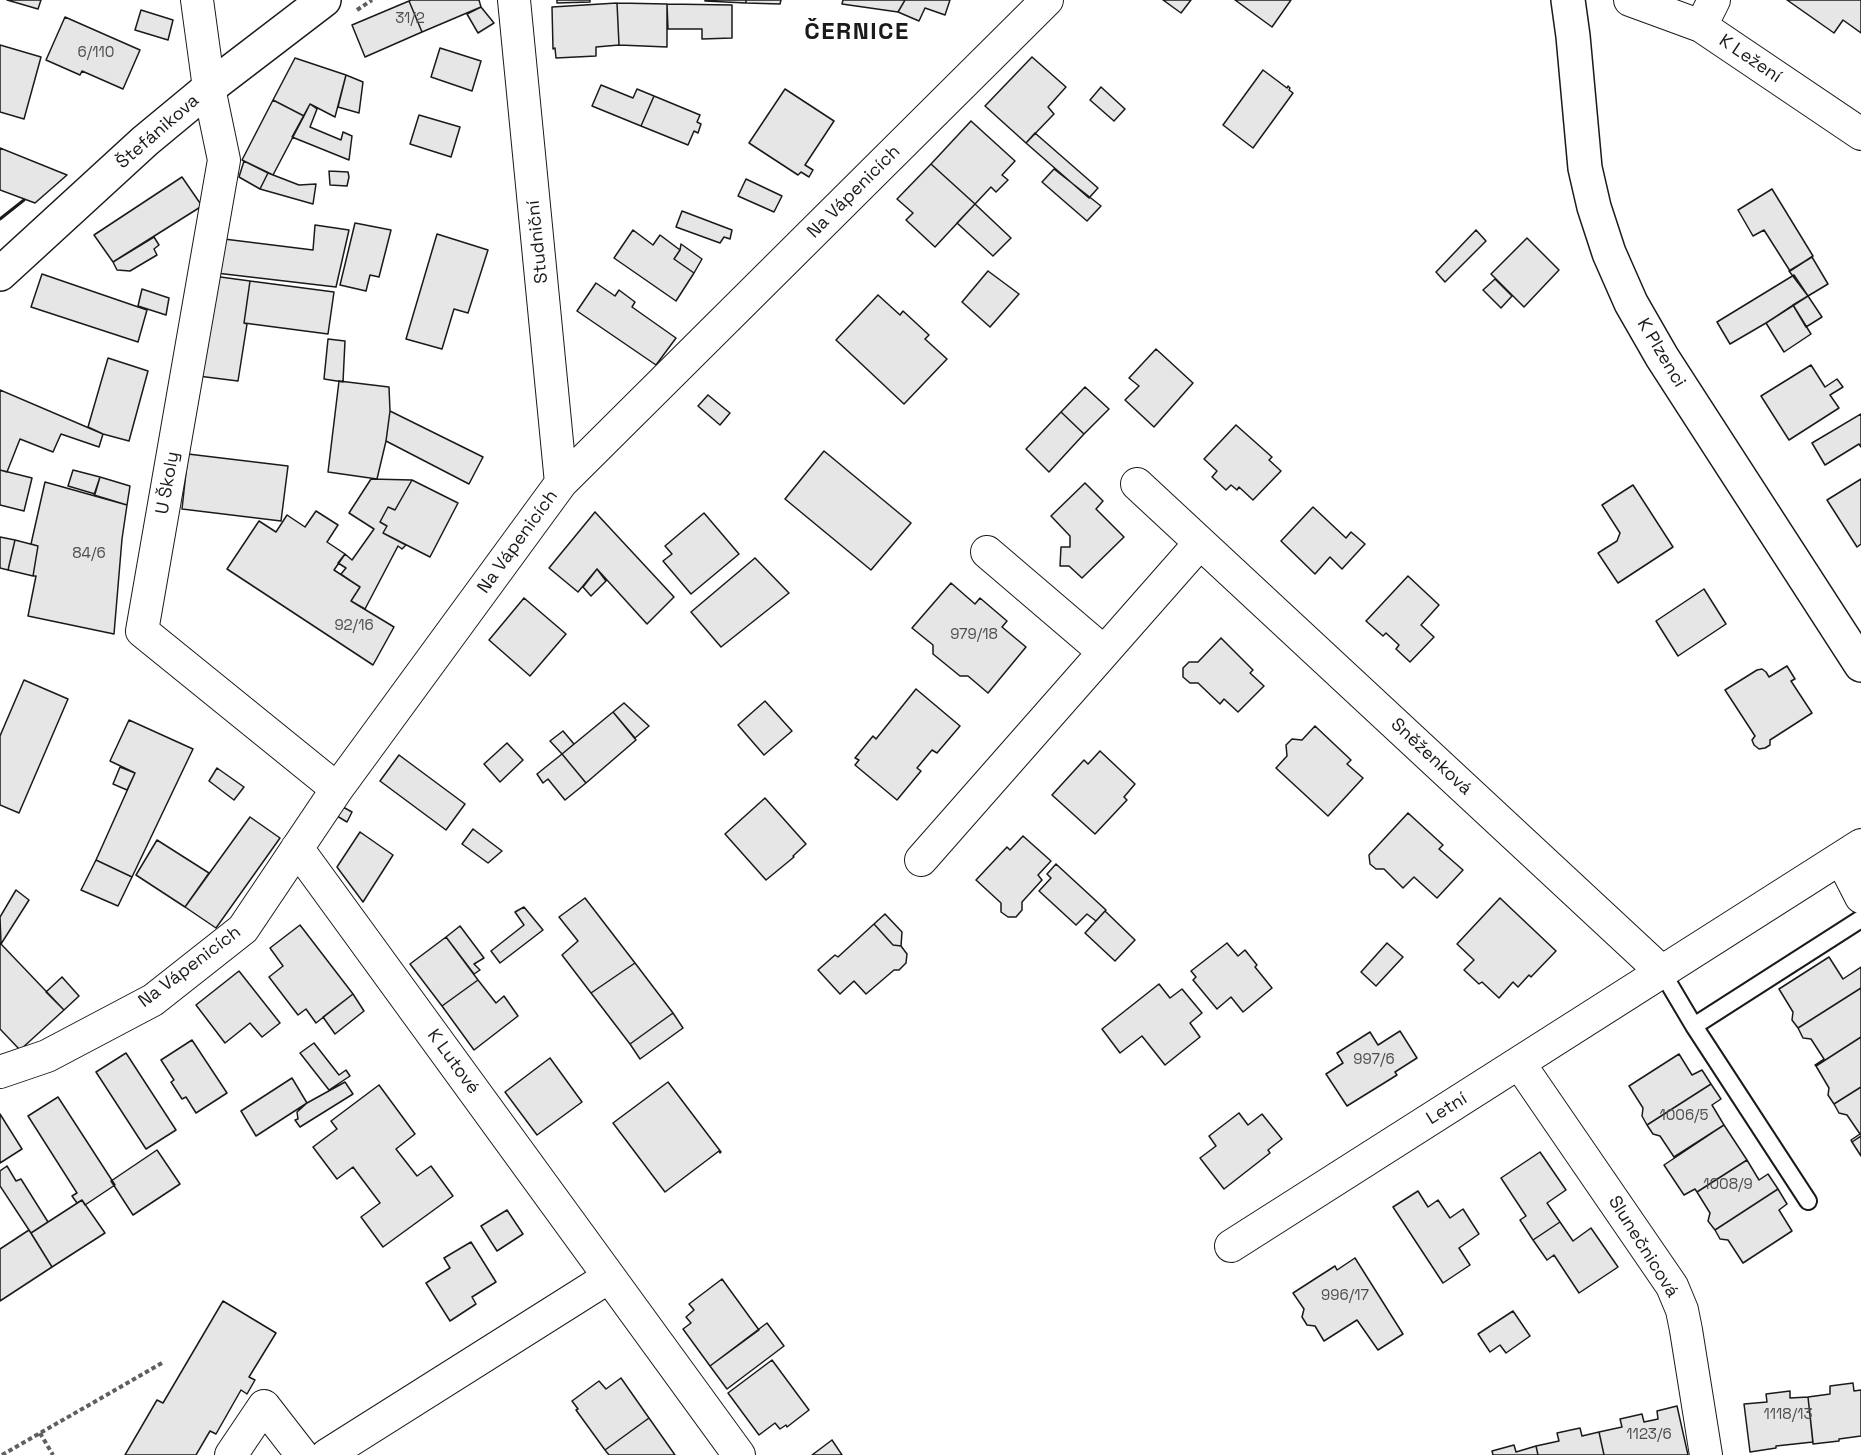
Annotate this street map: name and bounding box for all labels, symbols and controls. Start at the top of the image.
house number: 31/2 [395,10,425,28]
district label: ČERNICE [804,18,910,46]
street label: K Ležení [1715,30,1785,88]
house number: 6/110 [78,44,114,62]
street label: Štefánikova [112,90,204,174]
street label: Na Vápenicích [803,141,905,243]
street label: Studniční [523,199,553,285]
street label: K Plzenci [1632,315,1690,391]
street label: U Školy [152,450,184,516]
street label: Na Vápenicích [473,486,563,598]
house number: 84/6 [72,545,106,563]
house number: 92/16 [334,617,374,635]
house number: 979/18 [950,626,998,644]
street label: Sněženková [1386,714,1476,800]
street label: Na Vápenicích [135,922,245,1012]
street label: K Lutové [422,1025,484,1099]
house number: 997/6 [1353,1051,1395,1069]
street label: Letní [1423,1088,1471,1130]
house number: 1006/5 [1659,1107,1709,1125]
house number: 1008/9 [1703,1176,1753,1194]
street label: Slunečnicová [1603,1192,1683,1302]
house number: 996/17 [1321,1287,1369,1305]
house number: 1118/13 [1763,1406,1813,1424]
house number: 1123/6 [1626,1426,1672,1444]

